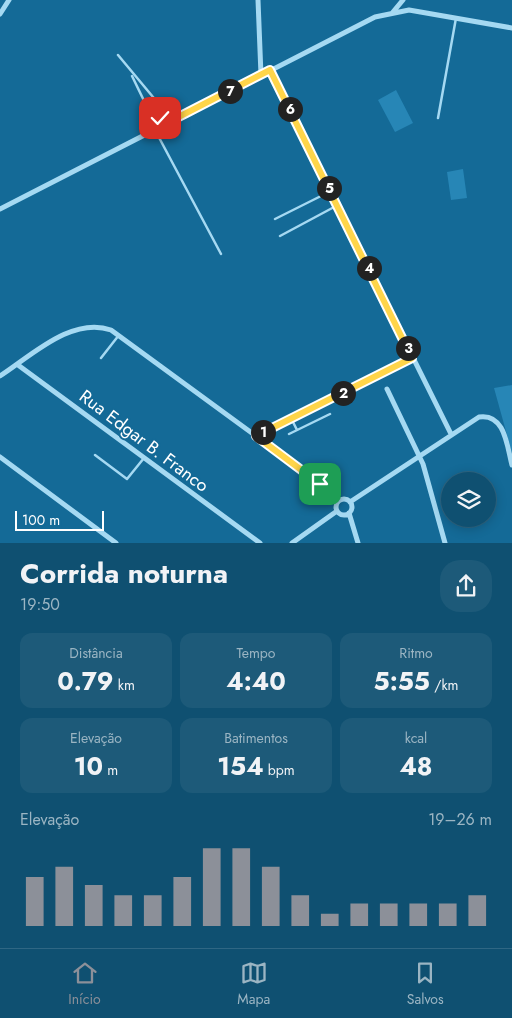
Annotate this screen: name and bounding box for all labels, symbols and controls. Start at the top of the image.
pin: 7 [218,78,242,104]
text: 7 [226,81,235,101]
pin: 6 [278,96,302,122]
pin [139,97,181,139]
text: 6 [286,99,295,119]
icon: check [146,104,174,132]
pin: 5 [316,176,342,200]
text: 5 [325,178,334,198]
pin: 4 [356,256,382,280]
text: 4 [365,258,374,278]
pin: 3 [396,336,420,360]
text: 3 [404,338,413,358]
pin: 2 [330,380,356,406]
text: 2 [339,383,348,403]
street label: Rua Edgar B. Franco [74,384,214,498]
pin: 1 [250,420,276,444]
text: 1 [260,422,267,442]
pin [299,463,341,505]
icon: arrive [306,470,334,498]
map controls [441,472,496,527]
button: layers [441,472,496,527]
scale bar [15,508,104,531]
text: 100 m [22,510,60,530]
text: Corrida noturna [20,553,228,594]
button: share [440,560,492,612]
text: 19:50 [20,593,60,616]
text: Distância [69,643,123,663]
text: Tempo [237,643,275,663]
text: Ritmo [399,643,433,663]
text: 0.79 [57,663,114,699]
text: 4:40 [226,663,286,699]
text: 5:55 [374,663,430,699]
text: km [114,675,135,695]
text: /km [430,675,458,695]
text: Elevação [70,728,122,748]
text: Batimentos [224,728,288,748]
text: kcal [405,728,427,748]
text: 10 [74,748,103,784]
text: 154 [217,748,264,784]
text: 48 [399,748,433,784]
text: m [103,760,118,780]
text: bpm [264,760,295,780]
text: Elevação [20,808,79,831]
text: 19–26 m [428,808,492,831]
tab: Início [68,959,101,1009]
tab: Mapa [237,959,270,1009]
tab: Salvos [407,959,444,1009]

